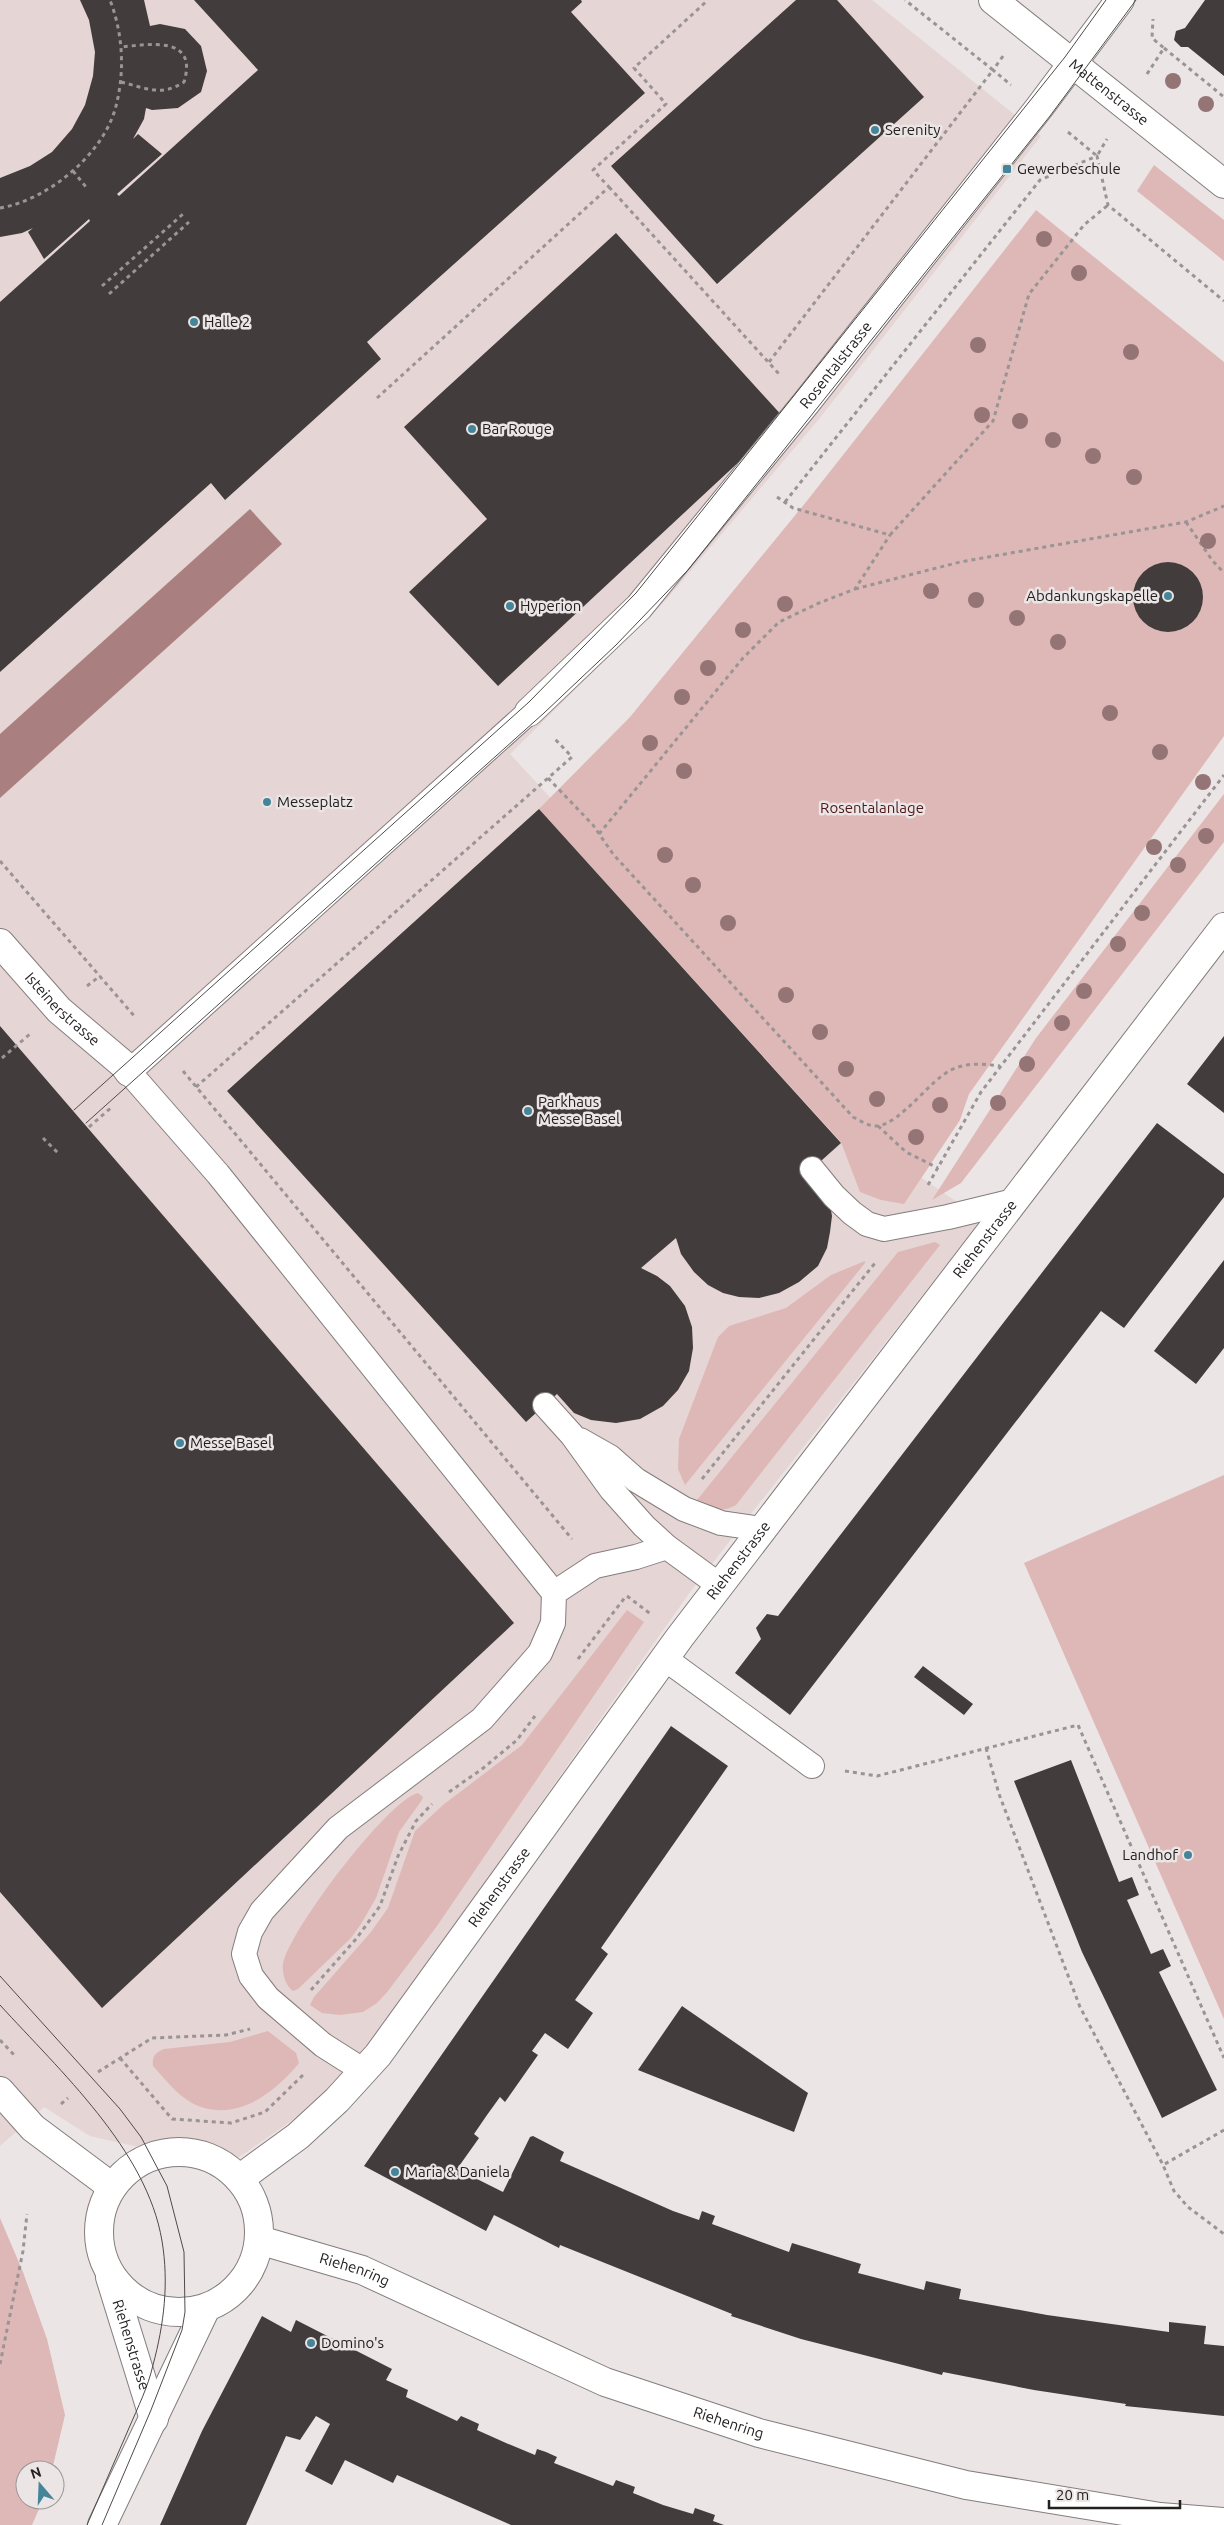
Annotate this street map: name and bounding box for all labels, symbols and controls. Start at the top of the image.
street label: Mattenstrasse [1066,55,1152,129]
place label: Serenity [885,121,940,138]
marker: Serenity [869,124,881,136]
place label: Gewerbeschule [1017,160,1121,177]
marker: Gewerbeschule [1001,163,1013,175]
place label: Halle 2 [204,313,250,330]
marker: Halle 2 [188,316,200,328]
street label: Rosentalstrasse [796,318,875,412]
place label: Bar Rouge [482,420,552,437]
marker: Bar Rouge [466,423,478,435]
place label: Abdankungskapelle [1026,587,1158,604]
marker: Abdankungskapelle [1162,590,1174,602]
place label: Hyperion [520,597,581,614]
marker: Hyperion [504,600,516,612]
place label: Messeplatz [277,793,353,810]
marker: Messeplatz [261,796,273,808]
park label: Rosentalanlage [820,799,924,816]
street label: Isteinerstrasse [22,969,103,1049]
place label: Parkhaus Messe Basel [538,1093,620,1127]
marker: Parkhaus Messe Basel [522,1105,534,1117]
street label: Riehenstrasse [949,1196,1020,1281]
place label: Messe Basel [190,1434,272,1451]
marker: Messe Basel [174,1437,186,1449]
street label: Riehenstrasse [703,1518,774,1603]
street label: Riehenstrasse [464,1844,533,1930]
place label: Landhof [1122,1846,1178,1863]
marker: Landhof [1182,1849,1194,1861]
place label: Maria & Daniela [405,2163,510,2180]
marker: Maria & Daniela [389,2166,401,2178]
street label: Riehenring [318,2249,392,2290]
street label: Riehenstrasse [109,2297,154,2392]
place label: Domino's [321,2334,384,2351]
marker: Domino's [305,2337,317,2349]
street label: Riehenring [691,2403,766,2442]
north arrow [15,2460,65,2510]
text: N [28,2463,43,2482]
scale bar [1049,2478,1180,2510]
text: 20 m [1056,2486,1089,2503]

